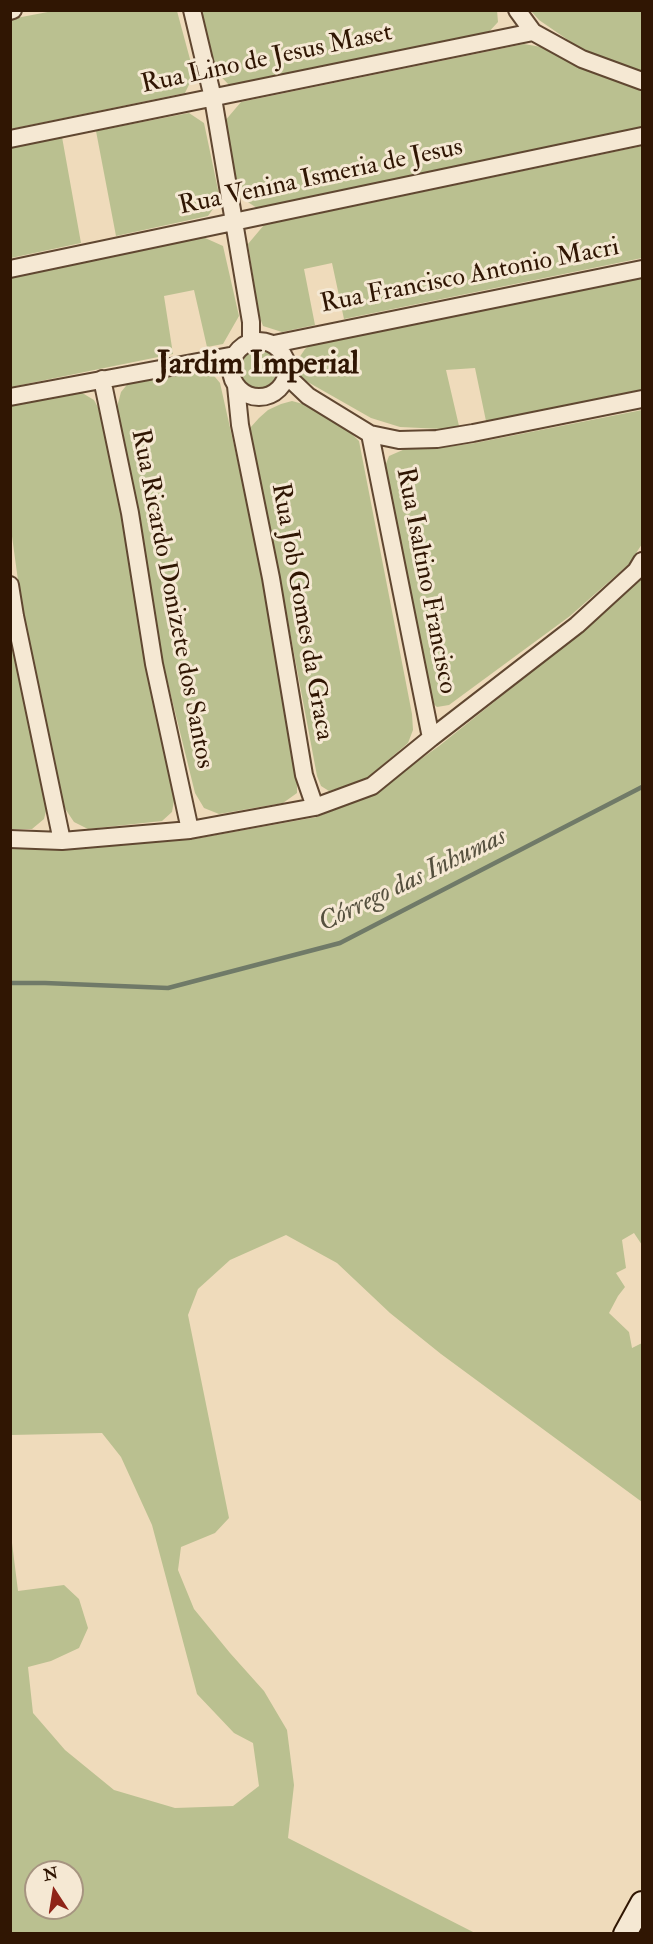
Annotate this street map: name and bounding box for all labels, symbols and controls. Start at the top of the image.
street label: Rua Lino de Jesus Maset [139,18,395,102]
street label: Rua Venina Ismeria de Jesus [176,133,466,223]
street label: Rua Francisco Antonio Macri [318,233,622,321]
district label: Jardim Imperial [157,347,359,385]
street label: Rua Ricardo Donizete dos Santos [123,427,219,771]
street label: Rua Isaltino Francisco [388,465,462,697]
street label: Rua Job Gomes da Graca [263,481,339,743]
water label: Córrego das Inhumas [314,821,512,941]
north arrow [24,1860,84,1920]
text: N [42,1863,60,1886]

